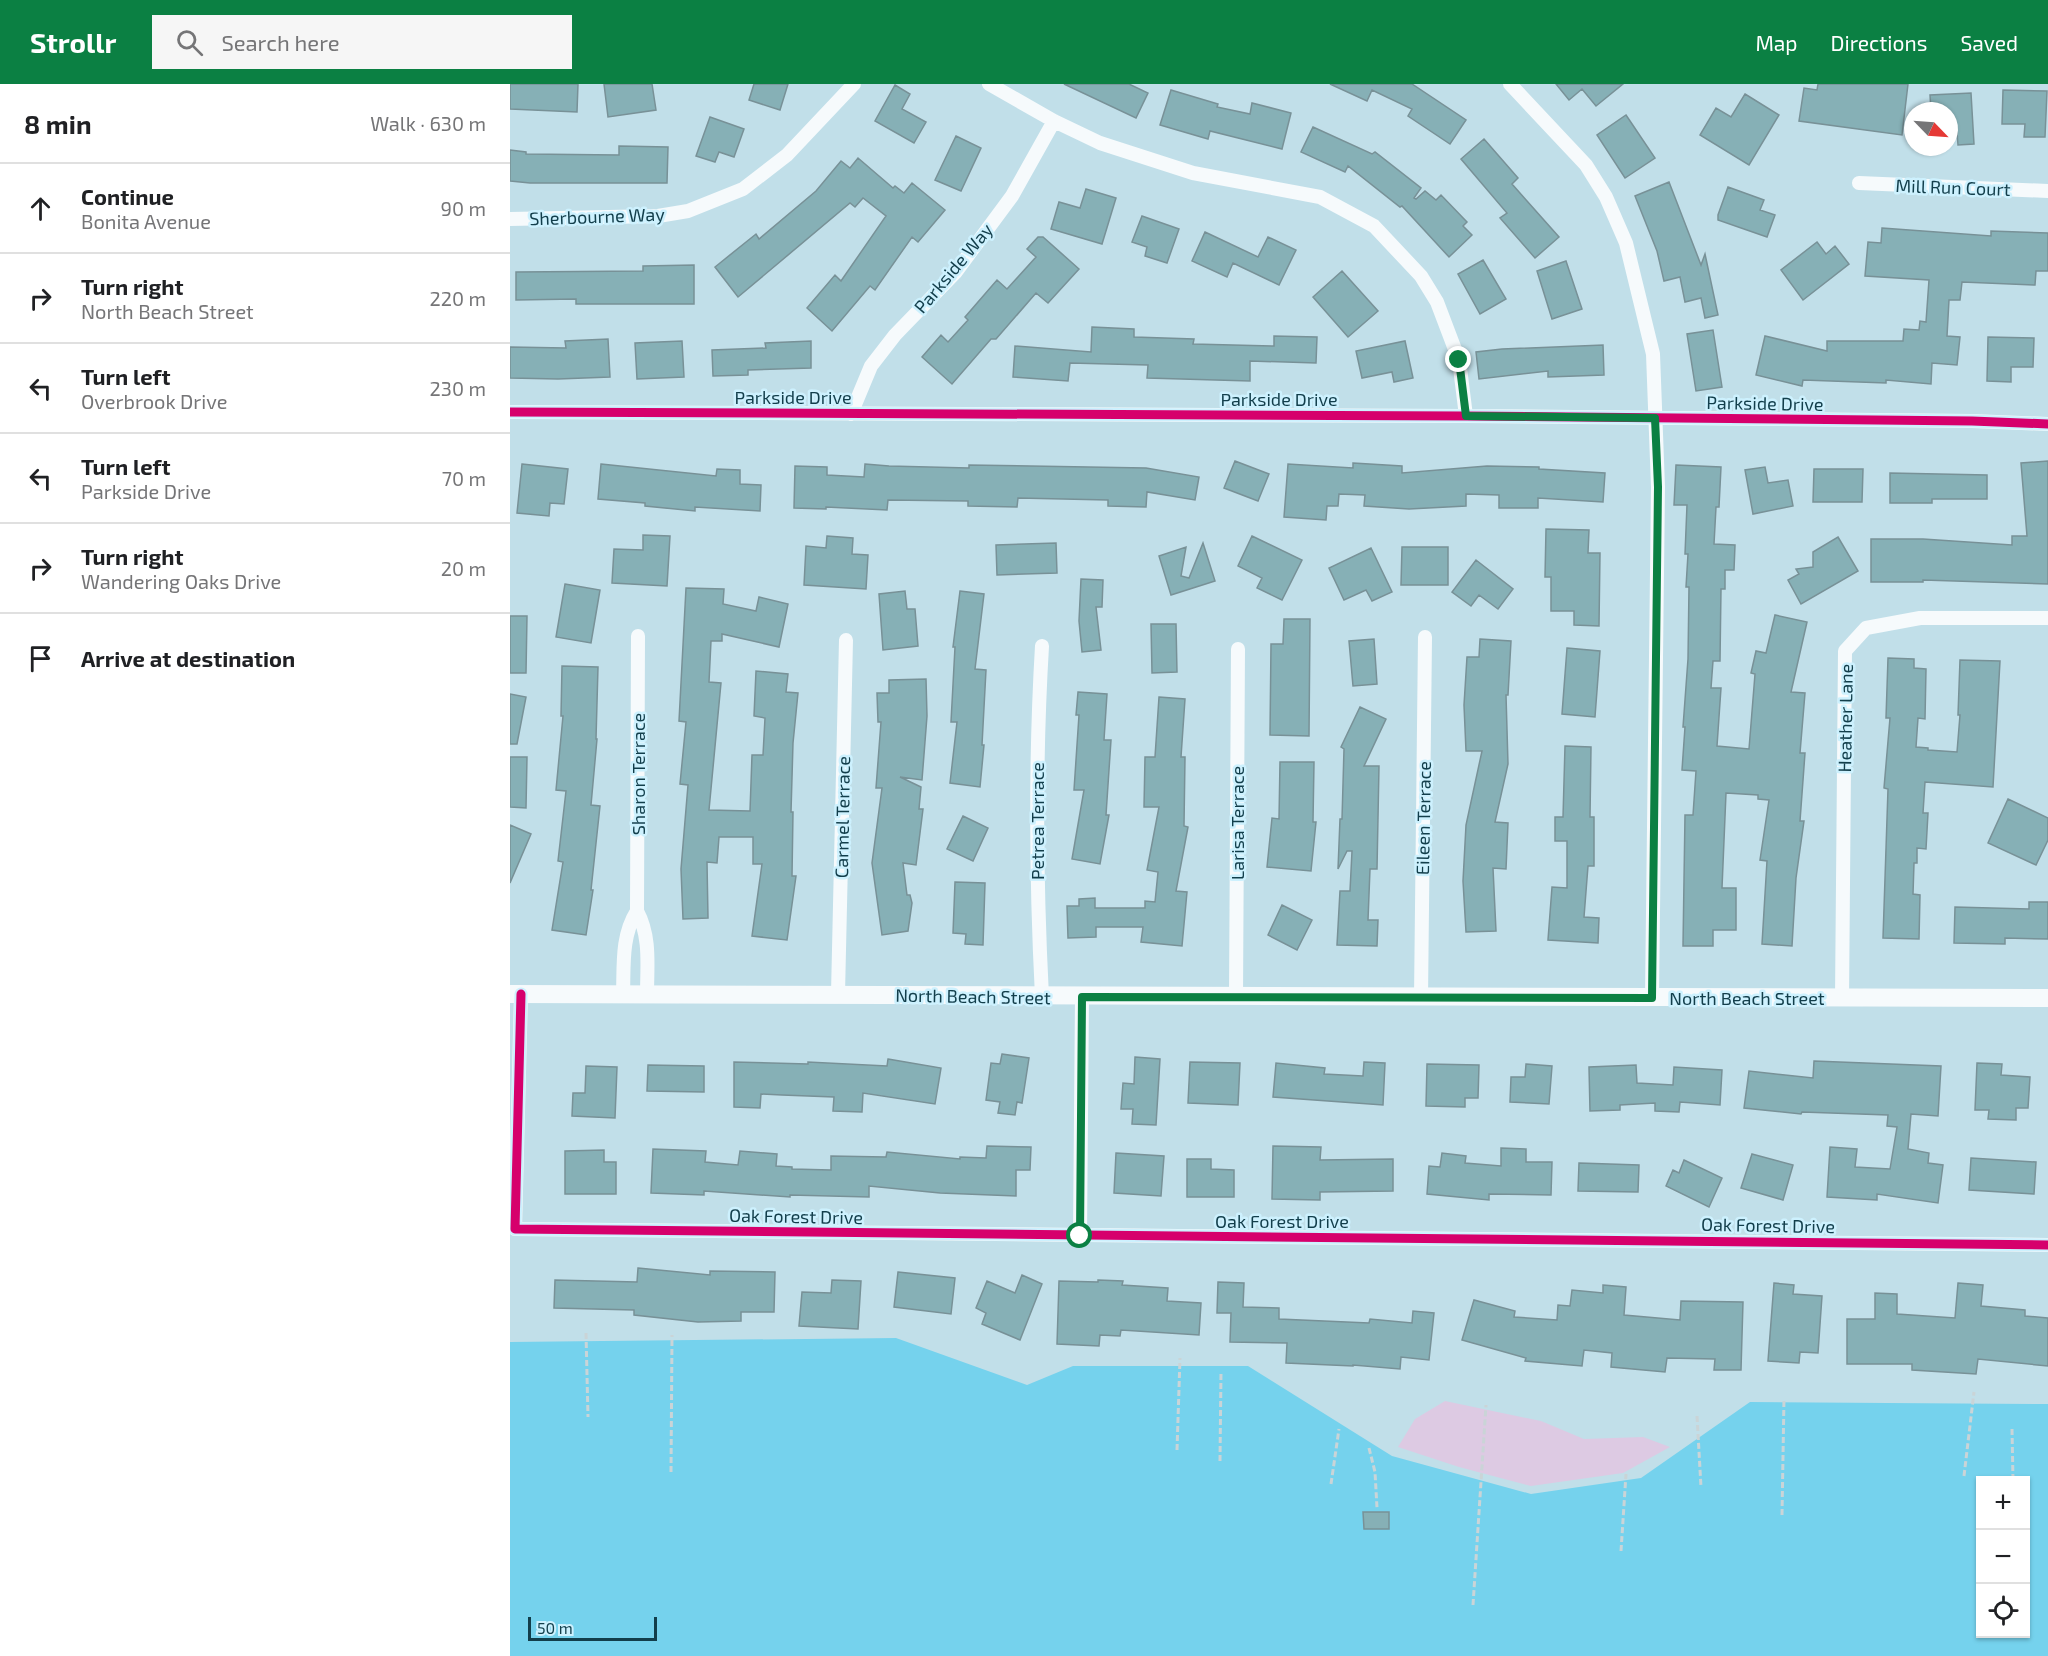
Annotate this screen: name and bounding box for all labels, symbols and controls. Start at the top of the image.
search box [152,15,572,69]
text: Strollr [30,25,116,59]
icon: search [173,26,206,59]
text: Search here [221,29,340,55]
text: Map [1755,30,1798,55]
text: Directions [1831,30,1927,55]
text: Saved [1960,30,2018,55]
north arrow [1904,102,1958,156]
text: 8 min [24,108,92,139]
text: Walk · 630 m [370,111,486,135]
street label: Mill Run Court [1895,174,2011,200]
text: Continue [81,183,174,209]
icon: ahead [24,192,57,225]
text: 90 m [441,196,486,220]
street label: Sherbourne Way [529,203,666,229]
text: Bonita Avenue [81,209,211,233]
street label: Parkside Way [909,218,997,317]
text: Turn right [81,273,183,299]
icon: right [24,282,57,315]
text: 220 m [429,286,486,310]
text: North Beach Street [81,299,254,323]
route end [1445,346,1471,372]
text: Turn left [81,363,170,389]
icon: left [24,372,57,405]
text: 230 m [430,376,486,400]
street label: Parkside Drive [734,386,852,408]
street label: Parkside Drive [1220,388,1338,410]
text: Overbrook Drive [81,389,227,413]
street label: Parkside Drive [1706,391,1824,415]
text: Turn left [81,453,170,479]
icon: left [24,462,57,495]
text: 70 m [442,466,486,490]
text: Parkside Drive [81,479,211,503]
text: Turn right [81,543,183,569]
icon: right [24,552,57,585]
text: 20 m [441,556,486,580]
text: Wandering Oaks Drive [81,569,281,593]
icon: arrive [24,642,57,675]
text: Arrive at destination [81,645,295,671]
street label: Heather Lane [1833,663,1857,773]
street label: Sharon Terrace [627,713,649,835]
street label: Carmel Terrace [830,756,854,878]
street label: Eileen Terrace [1411,761,1435,875]
street label: Petrea Terrace [1026,762,1048,880]
street label: Larisa Terrace [1226,766,1248,880]
street label: North Beach Street [895,984,1051,1008]
street label: North Beach Street [1669,987,1825,1009]
street label: Oak Forest Drive [729,1204,863,1228]
street label: Oak Forest Drive [1215,1210,1349,1232]
street label: Oak Forest Drive [1701,1213,1835,1237]
route start [1066,1222,1092,1248]
map controls [1976,1476,2030,1638]
button: + [1976,1476,2030,1530]
button: − [1976,1530,2030,1584]
button: locate [1976,1584,2030,1638]
scale bar [528,1614,657,1642]
text: 50 m [537,1618,573,1637]

